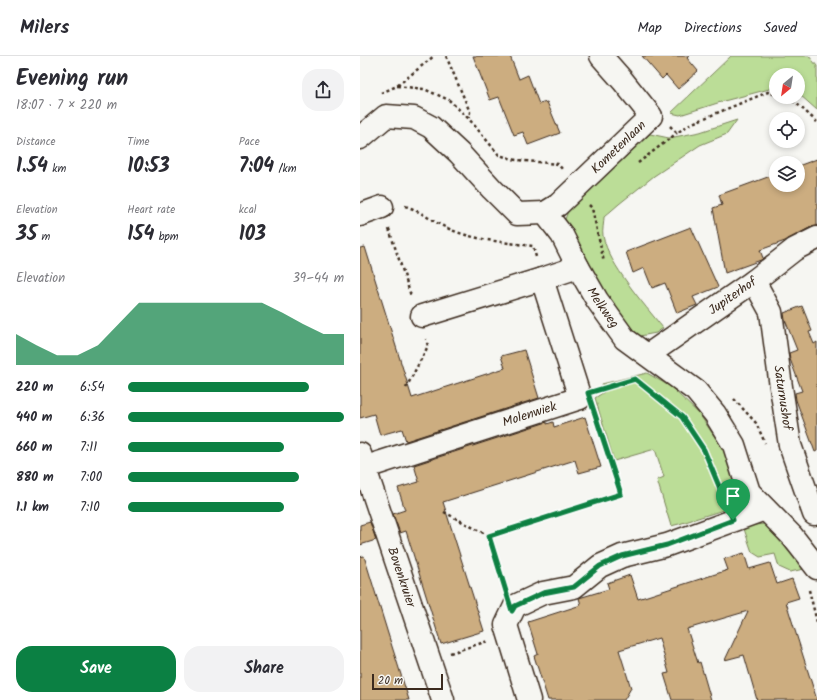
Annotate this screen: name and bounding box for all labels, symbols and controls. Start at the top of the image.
text: Milers [20,13,69,43]
text: Map [637,17,662,39]
text: Directions [684,17,742,39]
text: Saved [764,17,797,39]
text: Evening run [16,62,128,97]
north arrow [769,68,805,104]
map controls [769,68,805,192]
button: share [302,69,344,111]
text: 18:07 · 7 × 220 m [16,95,117,116]
button: locate [769,112,805,148]
street label: Kometenlaan [586,115,651,179]
text: Distance [16,133,56,151]
text: Time [127,133,150,151]
text: Pace [239,133,260,151]
text: 1.54 [16,151,48,183]
text: 10:53 [127,151,170,183]
text: 7:04 [239,151,274,183]
button: layers [769,156,805,192]
text: km [48,160,66,178]
text: /km [274,160,296,178]
text: Elevation [16,201,58,219]
text: Heart rate [127,201,175,219]
text: kcal [239,201,257,219]
text: 35 [16,219,37,251]
text: 154 [127,219,154,251]
text: 103 [239,219,266,251]
text: m [37,228,50,246]
text: bpm [154,228,179,246]
text: Elevation [16,268,65,289]
text: 39–44 m [292,268,344,289]
street label: Jupiterhof [704,271,762,320]
street label: Melkweg [581,283,625,333]
street label: Saturnushof [768,364,798,433]
text: 220 m [16,377,53,398]
text: 6:54 [80,377,105,398]
street label: Molenwiek [500,395,560,433]
text: 440 m [16,407,53,428]
text: 6:36 [80,407,105,428]
text: 660 m [16,437,52,458]
text: 7:11 [80,437,97,458]
text: 880 m [16,467,54,488]
text: 7:00 [80,467,102,488]
pin [716,479,750,520]
icon: arrive [722,485,744,507]
text: 1.1 km [16,497,49,518]
text: 7:10 [80,497,100,518]
street label: Bovenkruier [382,544,422,611]
button: Save [16,646,176,692]
button: Share [184,646,344,692]
scale bar [372,672,443,691]
text: 20 m [378,672,403,690]

